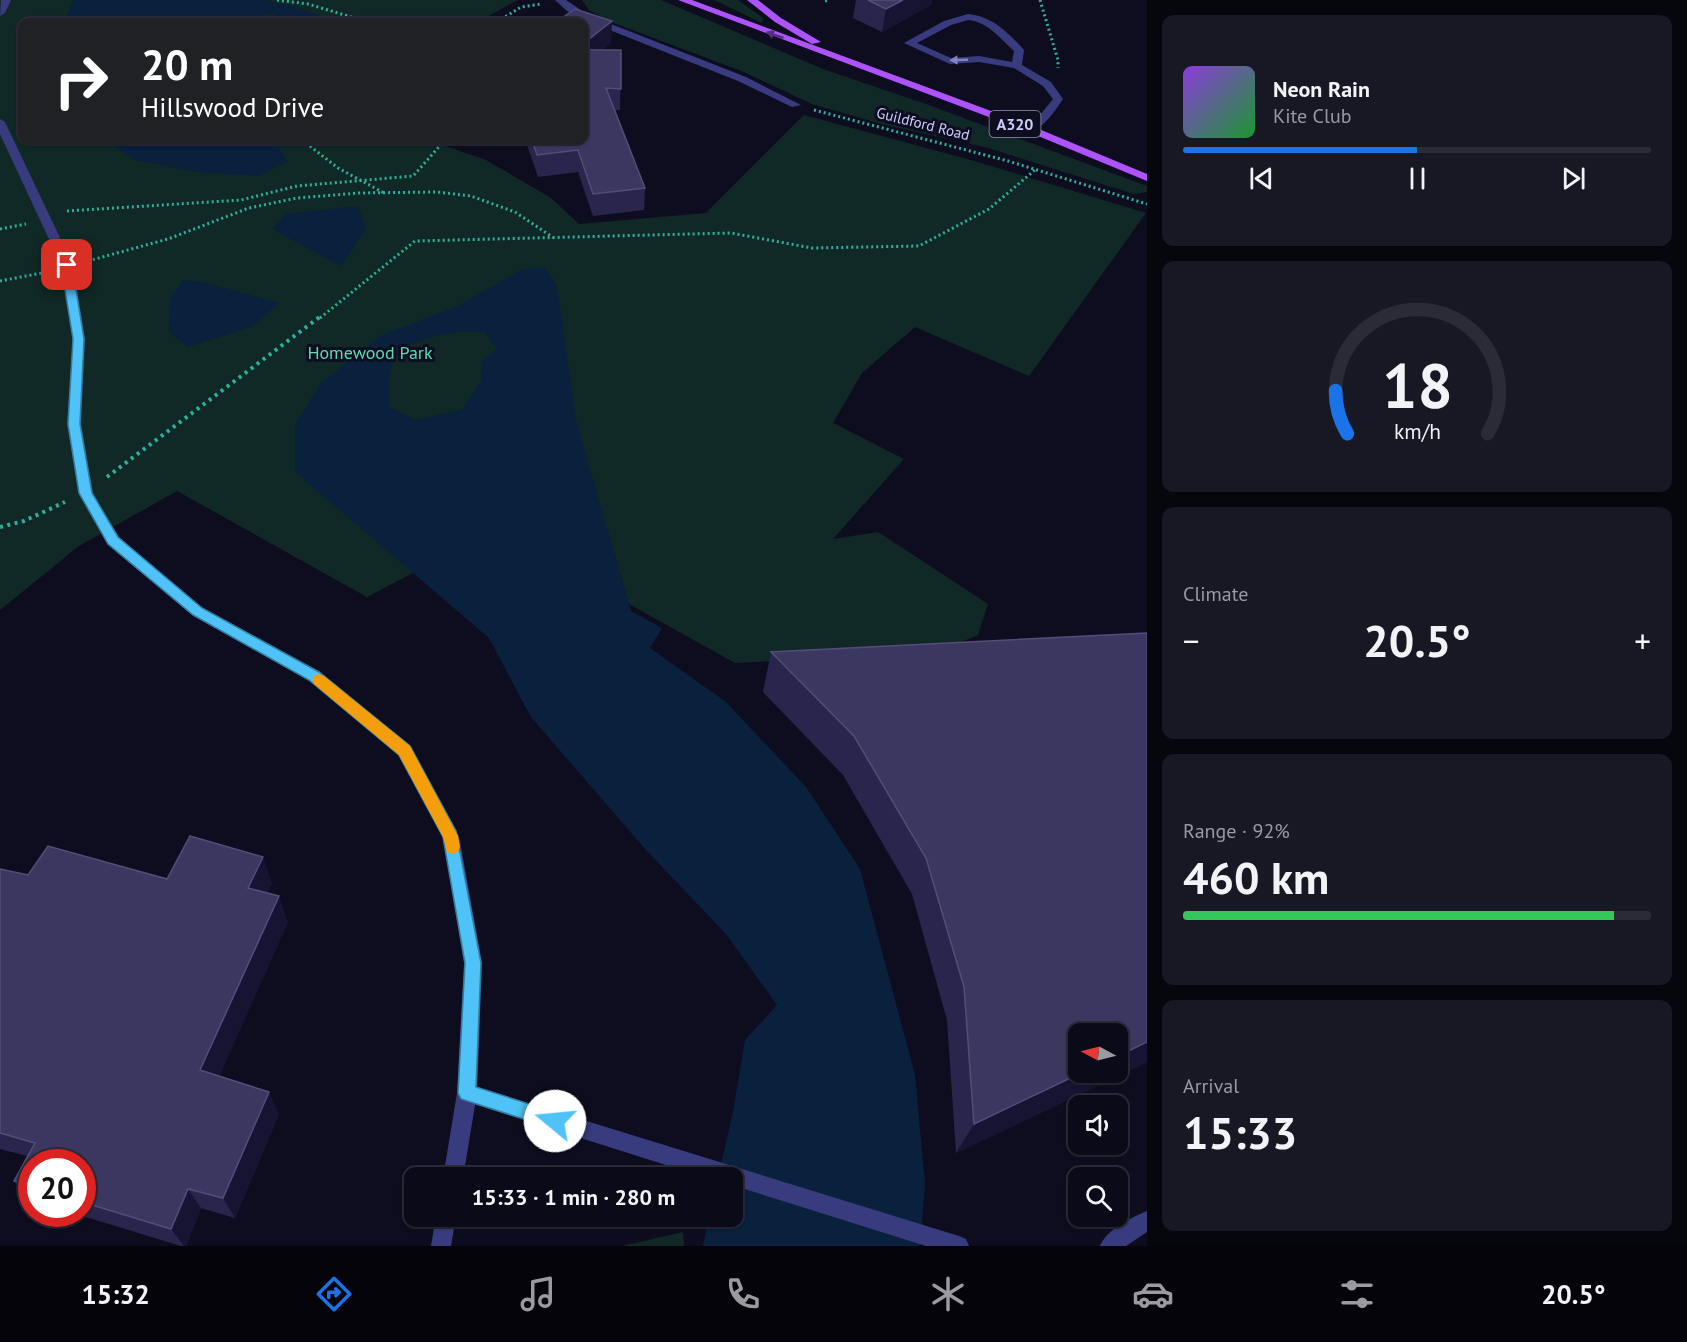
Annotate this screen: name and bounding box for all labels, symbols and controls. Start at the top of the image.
one-way arrow [766,30,784,39]
text: 20 m [141,37,233,92]
icon: right [42,42,120,120]
one-way arrow [949,55,968,65]
text: Neon Rain [1273,75,1370,103]
text: Hillswood Drive [141,90,324,124]
street label: Guildford Road [875,103,972,144]
text: Kite Club [1273,103,1351,129]
road number: A320 [990,111,1040,137]
icon: previous [1245,162,1278,195]
icon: pause [1401,162,1434,195]
icon: next [1557,162,1590,195]
pin [41,239,92,290]
icon: arrive [50,248,83,281]
park label: Homewood Park [307,341,433,364]
text: 18 [1382,344,1452,425]
text: km/h [1393,417,1440,445]
text: Climate [1183,581,1249,607]
text: 20.5° [1363,611,1471,669]
text: − [1183,619,1200,662]
text: + [1634,619,1651,662]
text: Range · 92% [1183,818,1290,844]
text: 460 km [1183,848,1329,906]
north arrow [1068,1023,1128,1083]
map controls [1068,1023,1128,1227]
text: Arrival [1183,1073,1239,1099]
position arrow [523,1089,587,1153]
button: sound [1068,1095,1128,1155]
text: 15:33 [1183,1103,1297,1161]
speed limit sign: 20 [18,1149,96,1227]
button: search [1068,1167,1128,1227]
text: 15:33 · 1 min · 280 m [472,1183,675,1211]
icon: directions [313,1273,355,1315]
icon: music [517,1273,559,1315]
icon: phone [722,1273,764,1315]
icon: climate [927,1273,969,1315]
icon: car [1132,1273,1174,1315]
icon: filters [1336,1273,1378,1315]
text: 15:32 [81,1277,150,1311]
text: 20.5° [1541,1277,1606,1311]

